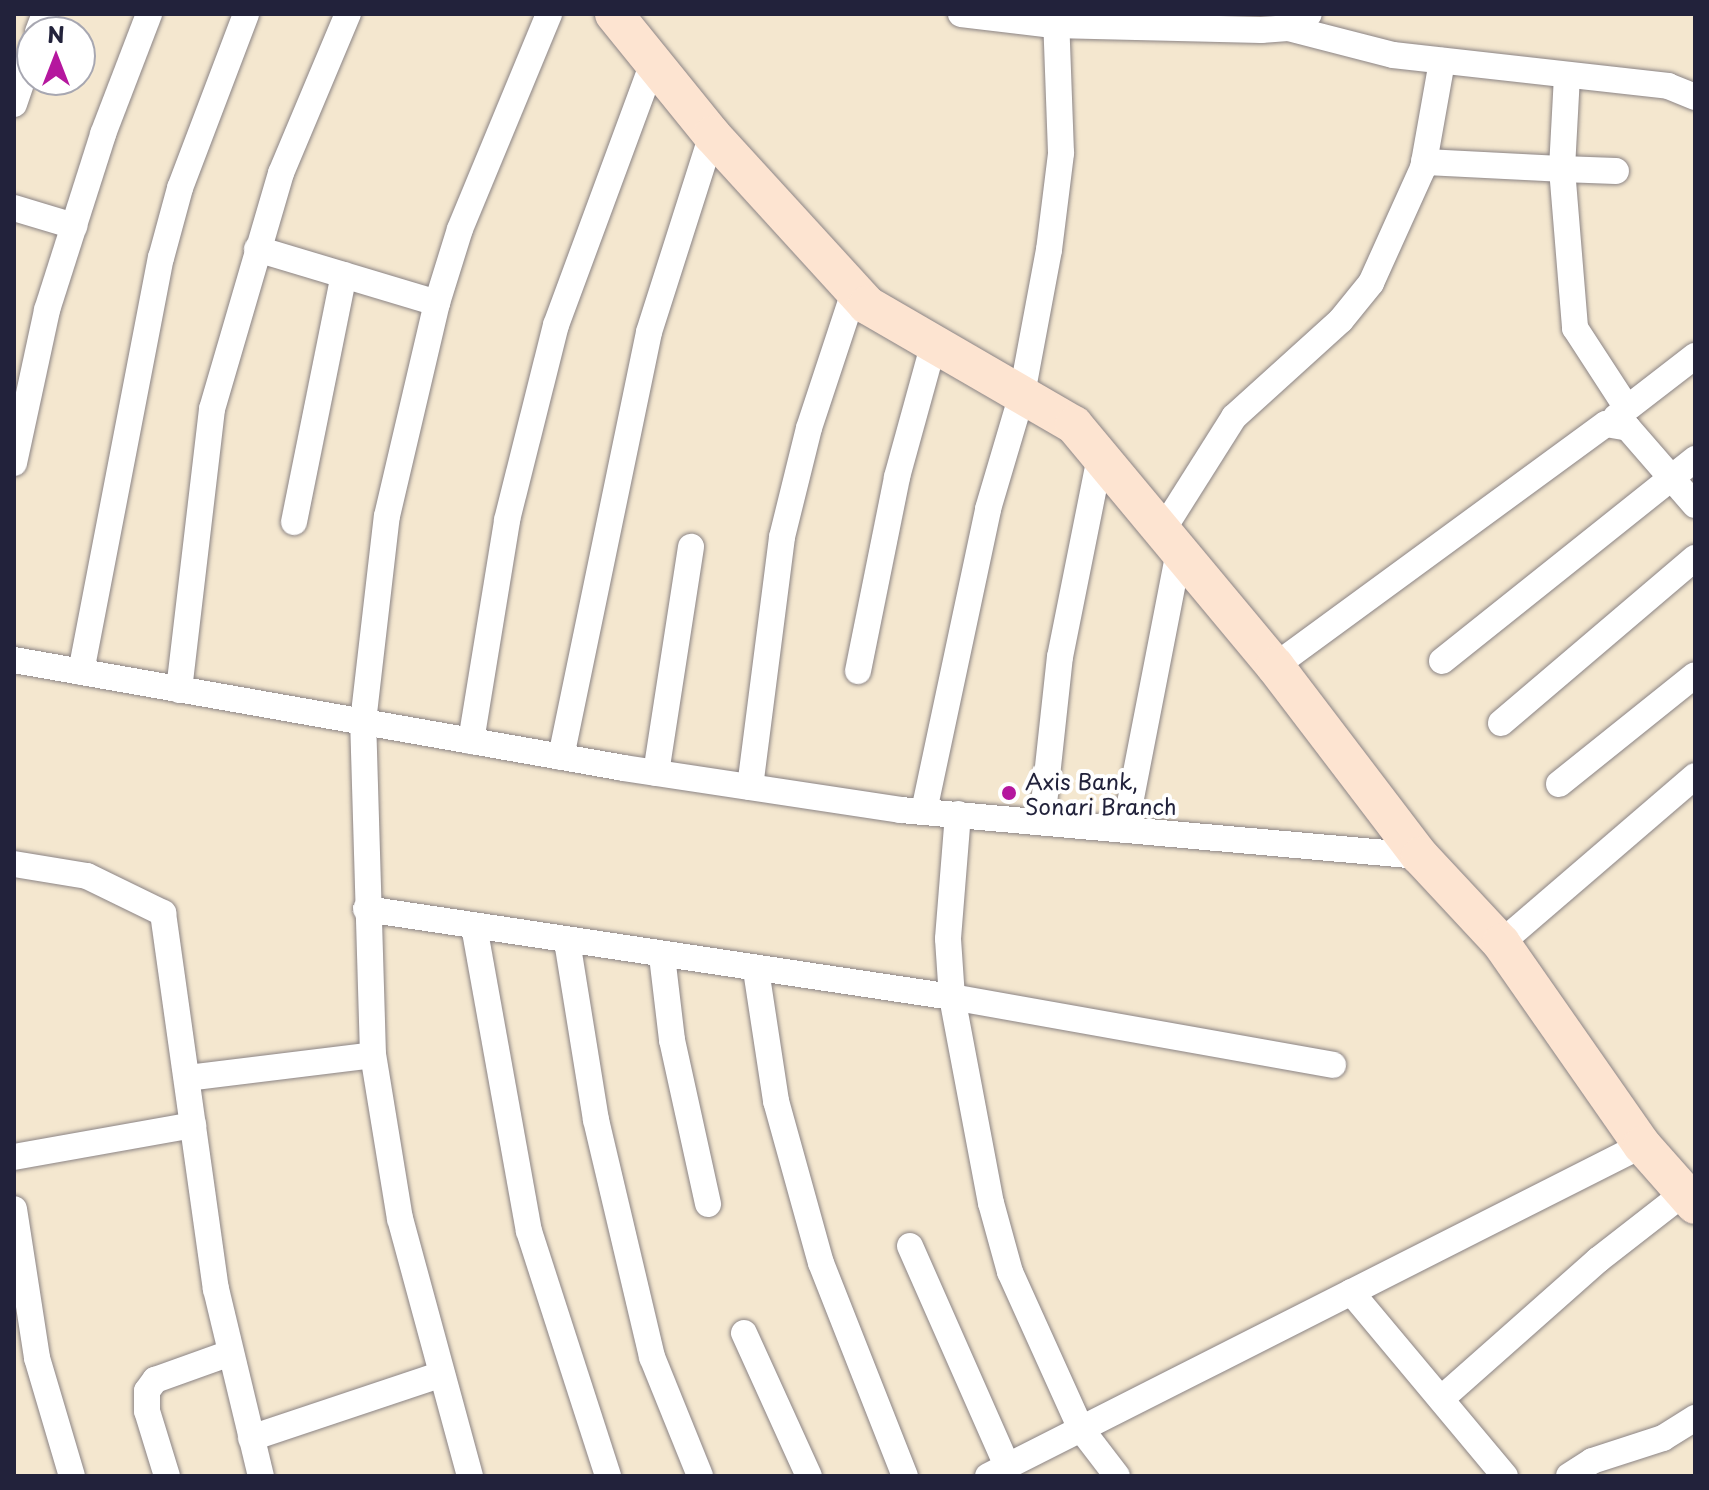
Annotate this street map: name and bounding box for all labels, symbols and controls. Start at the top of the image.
north arrow [16,16,96,96]
text: N [47,17,65,50]
place label: Axis Bank, Sonari Branch [1025,767,1177,818]
marker: Axis Bank, Sonari Branch [1000,784,1018,802]

